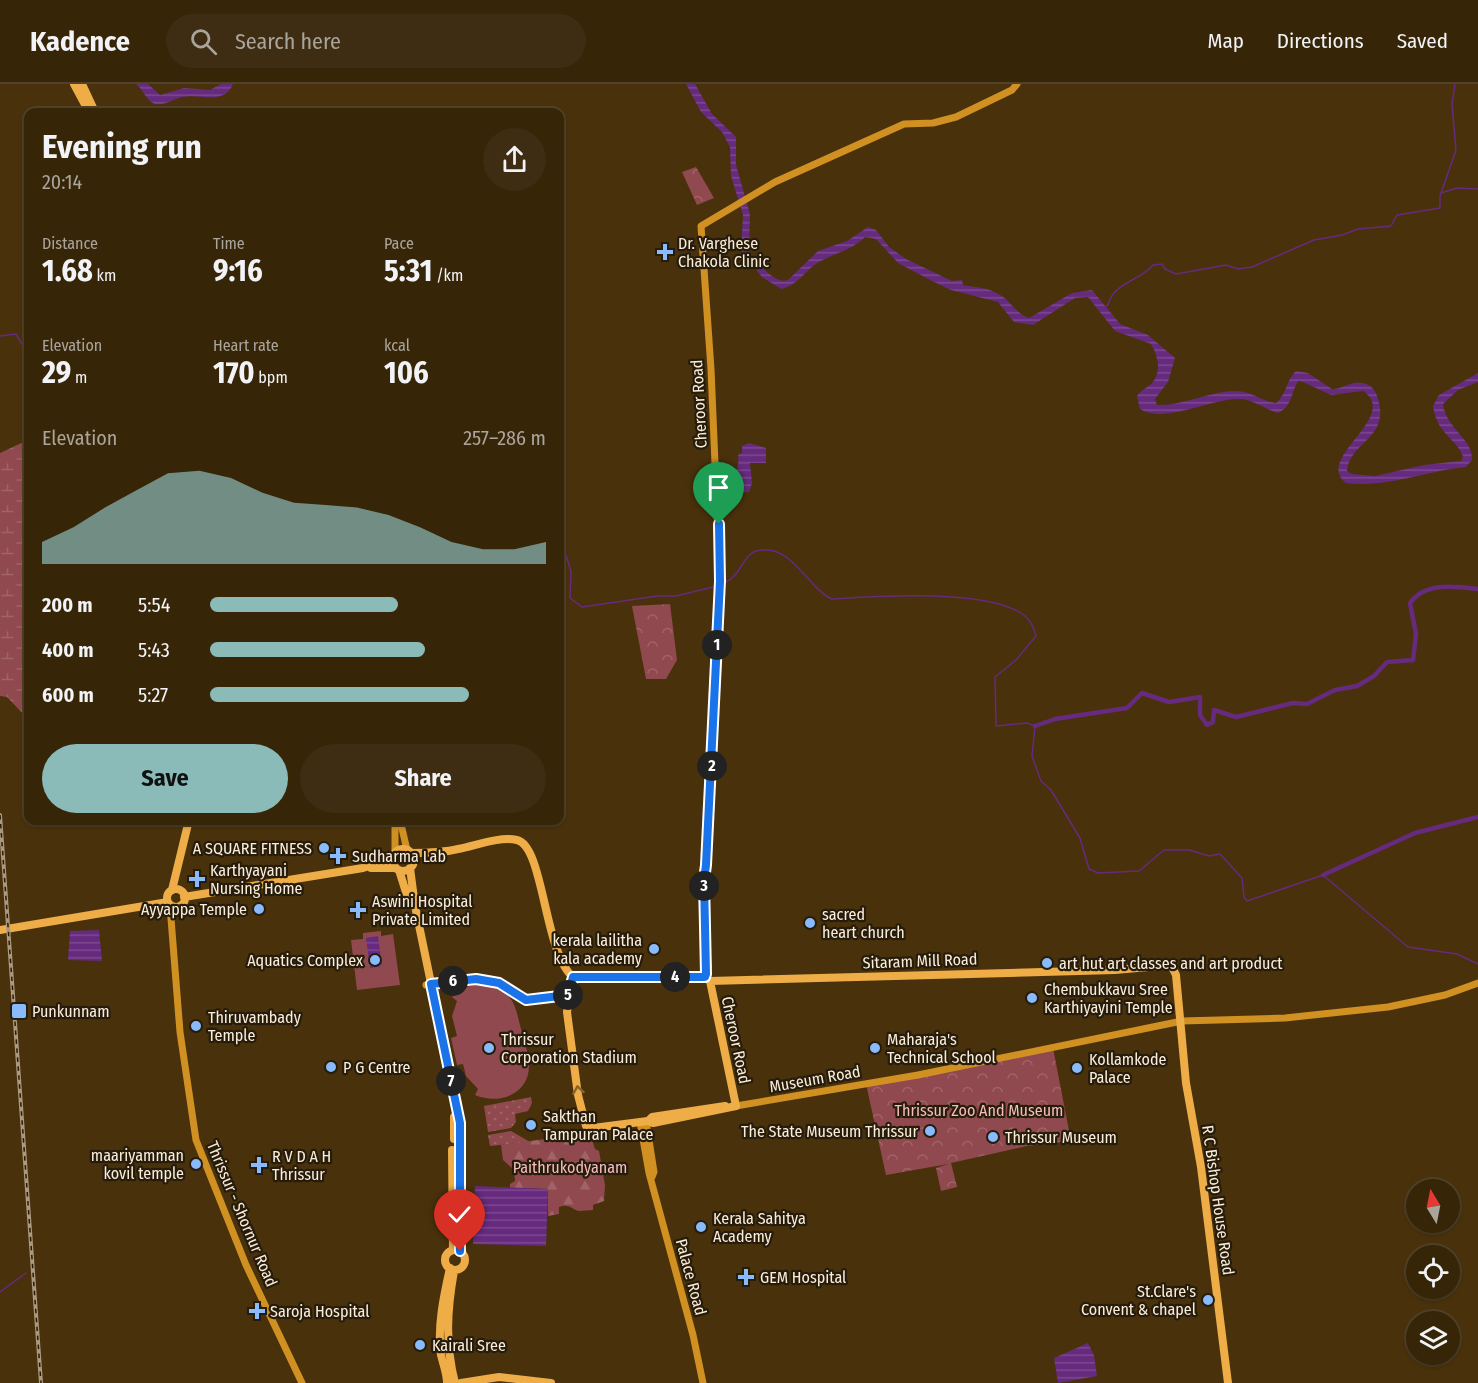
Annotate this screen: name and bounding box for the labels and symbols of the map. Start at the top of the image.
place label: Dr. Varghese Chakola Clinic [678,234,769,271]
marker: Dr. Varghese Chakola Clinic [656,243,674,261]
street label: Cheroor Road [687,359,711,449]
pin [693,462,744,524]
pin: 1 [702,630,732,660]
pin: 2 [697,751,727,781]
place label: A SQUARE FITNESS [193,839,312,858]
marker: A SQUARE FITNESS [317,841,331,855]
marker: Sudharma Lab [329,847,347,865]
place label: Sudharma Lab [352,847,446,866]
place label: Karthyayani Nursing Home [210,861,302,898]
marker: Karthyayani Nursing Home [188,870,206,888]
pin: 3 [689,871,719,901]
place label: Aswini Hospital Private Limited [372,892,472,929]
place label: Ayyappa Temple [141,900,247,919]
marker: Aswini Hospital Private Limited [349,901,367,919]
marker: Ayyappa Temple [252,902,266,916]
place label: sacred heart church [822,905,905,942]
marker: sacred heart church [803,916,817,930]
place label: kerala lailitha kala academy [552,931,643,968]
marker: kerala lailitha kala academy [647,942,661,956]
street label: Sitaram Mill Road [862,950,978,972]
place label: Aquatics Complex [247,951,363,970]
marker: Aquatics Complex [368,953,382,967]
place label: art hut art classes and art product [1059,954,1283,973]
marker: art hut art classes and art product [1040,956,1054,970]
pin: 4 [660,962,690,992]
pin: 6 [438,966,468,996]
pin: 5 [553,980,583,1010]
place label: Chembukkavu Sree Karthiyayini Temple [1044,980,1173,1017]
marker: Chembukkavu Sree Karthiyayini Temple [1025,991,1039,1005]
street label: Cheroor Road [717,995,755,1085]
marker: Punkunnam [10,1002,28,1020]
place label: Punkunnam [32,1002,110,1021]
place label: Thiruvambady Temple [208,1008,302,1045]
marker: Thiruvambady Temple [189,1019,203,1033]
place label: Thrissur Corporation Stadium [501,1030,637,1067]
place label: Maharaja's Technical School [887,1030,996,1067]
marker: Thrissur Corporation Stadium [482,1041,496,1055]
marker: Maharaja's Technical School [868,1041,882,1055]
place label: Kollamkode Palace [1089,1050,1166,1087]
place label: P G Centre [343,1058,411,1077]
marker: P G Centre [324,1060,338,1074]
marker: Kollamkode Palace [1070,1061,1084,1075]
street label: Museum Road [768,1062,862,1096]
pin: 7 [436,1066,466,1096]
one-way arrow [572,1085,584,1094]
park label: Thrissur Zoo And Museum [895,1101,1063,1120]
place label: Sakthan Tampuran Palace [543,1107,653,1144]
marker: Sakthan Tampuran Palace [524,1118,538,1132]
place label: The State Museum Thrissur [741,1122,918,1141]
marker: The State Museum Thrissur [923,1124,937,1138]
street label: R C Bishop House Road [1198,1124,1238,1276]
place label: Thrissur Museum [1005,1128,1117,1147]
marker: Thrissur Museum [986,1130,1000,1144]
street label: Thrissur - Shornur Road [203,1138,281,1290]
place label: maariyamman kovil temple [91,1146,184,1183]
place label: R V D A H Thrissur [272,1147,331,1184]
marker: R V D A H Thrissur [250,1156,268,1174]
marker: maariyamman kovil temple [189,1157,203,1171]
park label: Paithrukodyanam [513,1158,627,1177]
north arrow [1406,1179,1460,1233]
pin [434,1189,485,1251]
place label: Kerala Sahitya Academy [713,1209,806,1246]
marker: Kerala Sahitya Academy [694,1220,708,1234]
street label: Palace Road [672,1237,710,1317]
marker: GEM Hospital [737,1268,755,1286]
place label: GEM Hospital [760,1268,846,1287]
place label: St.Clare's Convent & chapel [1081,1282,1196,1319]
marker: St.Clare's Convent & chapel [1201,1293,1215,1307]
marker: Saroja Hospital [248,1302,266,1320]
place label: Saroja Hospital [270,1302,369,1321]
place label: Kairali Sree [432,1336,506,1355]
marker: Kairali Sree [413,1338,427,1352]

